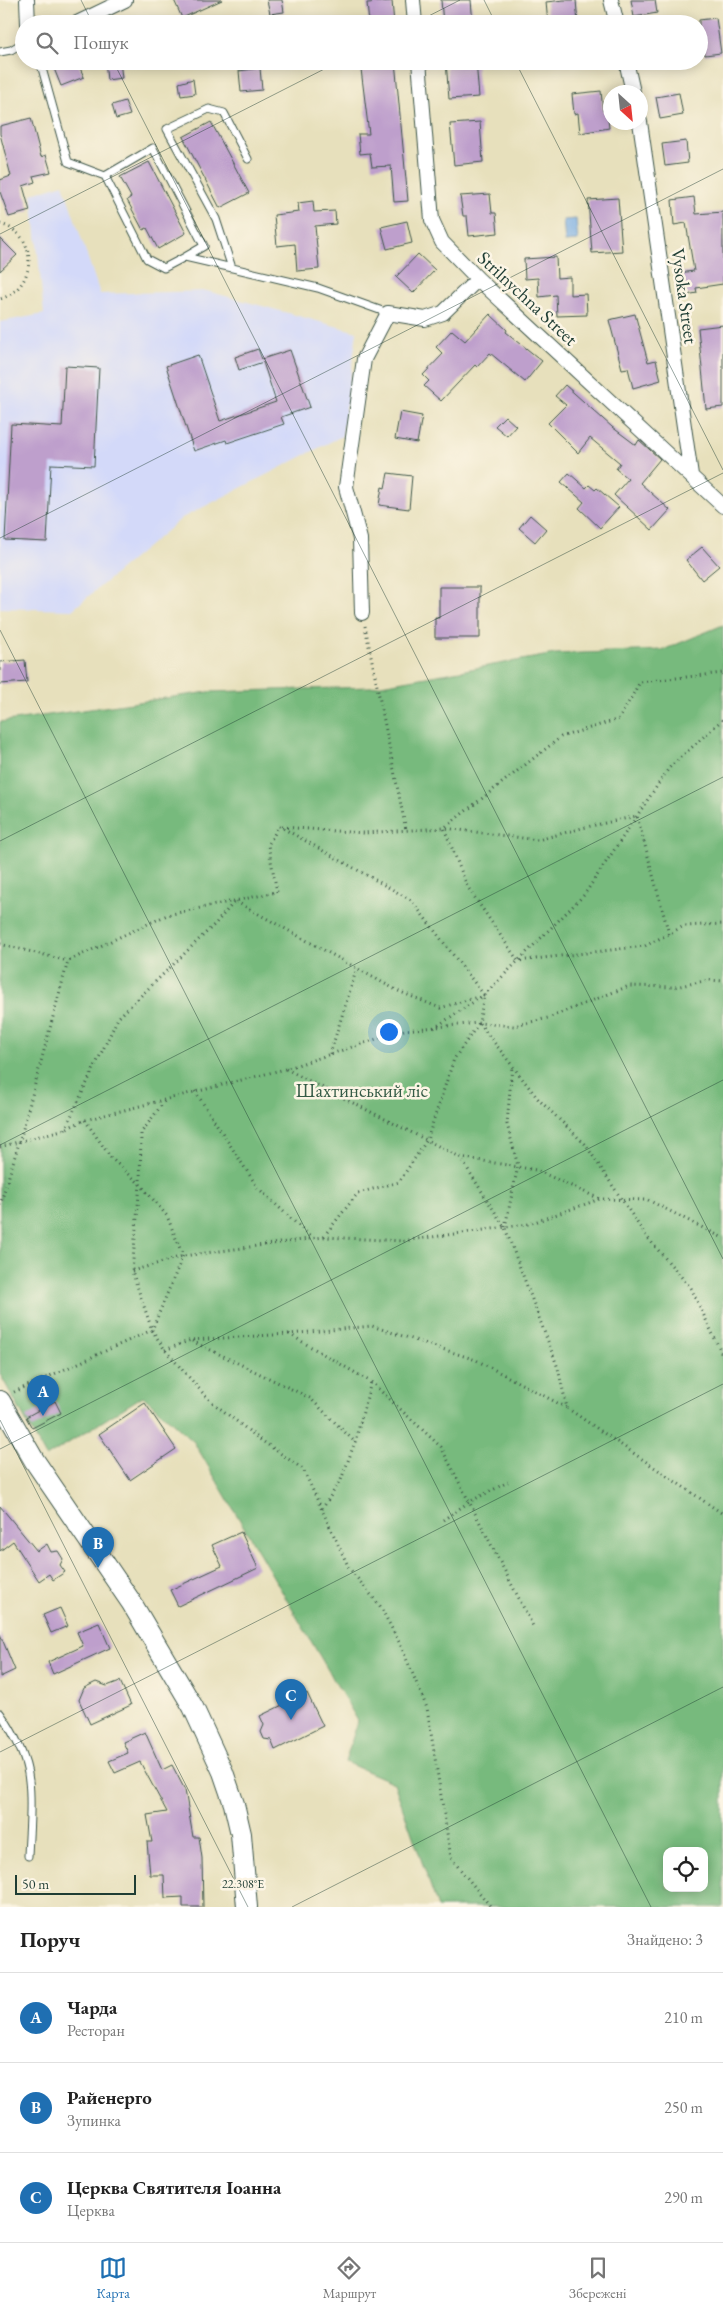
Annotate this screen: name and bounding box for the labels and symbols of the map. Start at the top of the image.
north arrow [603,85,648,130]
street label: Strilnychna Street [472,246,583,351]
street label: Vysoka Street [665,247,704,346]
your location [376,1019,402,1045]
park label: Шахтинський ліс [296,1078,428,1103]
pin: A [27,1375,59,1416]
pin: B [82,1527,114,1568]
pin: C [275,1679,307,1720]
scale bar [15,1872,136,1895]
text: 22.308°E [222,1876,264,1892]

